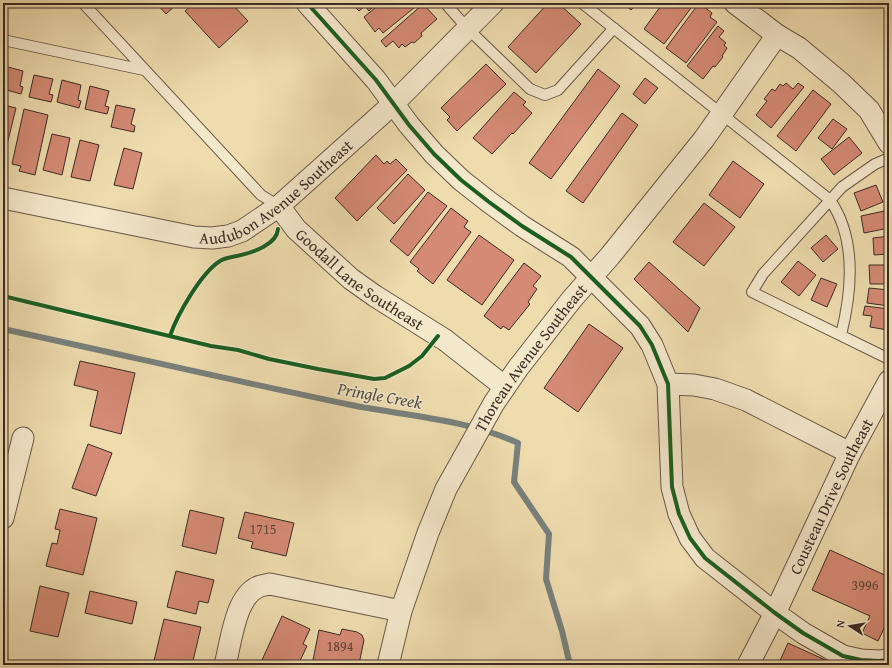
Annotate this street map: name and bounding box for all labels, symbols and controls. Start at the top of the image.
street label: Audubon Avenue Southeast [199,133,358,250]
street label: Goodall Lane Southeast [290,222,429,336]
street label: Thoreau Avenue Southeast [468,278,593,436]
water label: Pringle Creek [335,375,424,415]
street label: Cousteau Drive Southeast [783,414,879,578]
house number: 1715 [250,519,276,539]
house number: 3996 [852,575,879,595]
north arrow [830,606,870,646]
text: N [832,618,849,629]
house number: 1894 [327,636,354,656]

